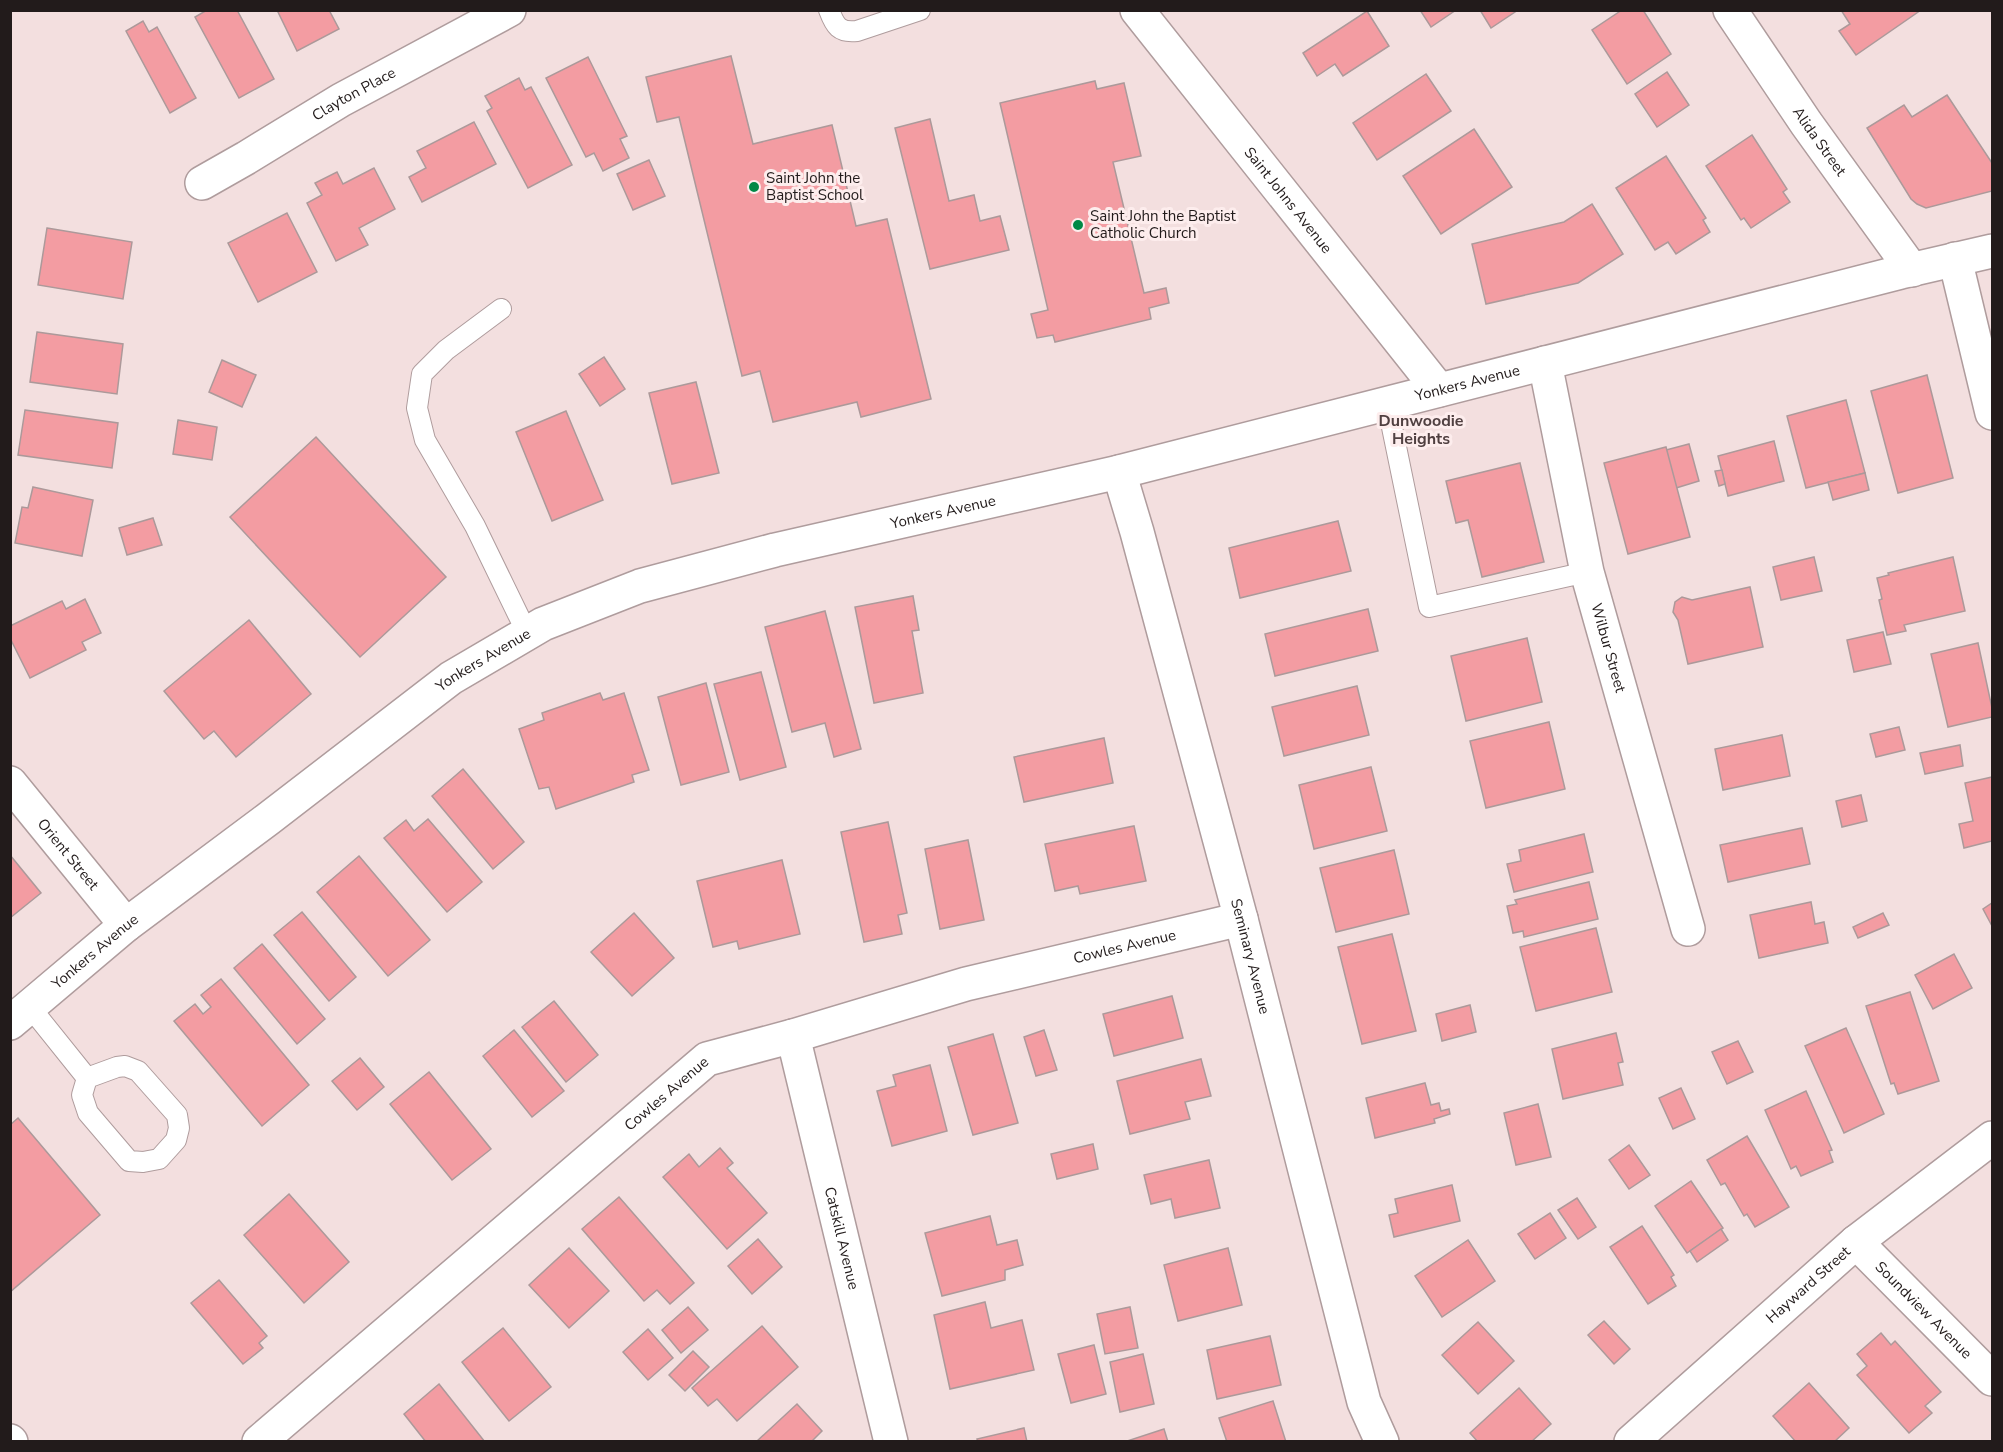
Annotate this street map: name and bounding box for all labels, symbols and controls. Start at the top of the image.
street label: Clayton Place [308,63,399,125]
street label: Alida Street [1788,103,1851,181]
street label: Saint Johns Avenue [1240,143,1337,258]
place label: Saint John the Baptist School [766,168,864,205]
marker: Saint John the Baptist School [747,180,761,194]
place label: Saint John the Baptist Catholic Church [1090,206,1237,243]
marker: Saint John the Baptist Catholic Church [1071,218,1085,232]
street label: Yonkers Avenue [1412,360,1522,406]
district label: Dunwoodie Heights [1378,410,1464,450]
street label: Yonkers Avenue [888,490,998,534]
street label: Wilbur Street [1586,601,1631,695]
street label: Yonkers Avenue [431,623,534,697]
street label: Orient Street [33,814,104,895]
street label: Seminary Avenue [1226,896,1275,1016]
street label: Yonkers Avenue [47,909,142,994]
street label: Cowles Avenue [1071,925,1178,968]
street label: Cowles Avenue [620,1052,713,1135]
street label: Catskill Avenue [820,1185,864,1292]
street label: Hayward Street [1762,1241,1855,1327]
street label: Soundview Avenue [1871,1257,1977,1363]

